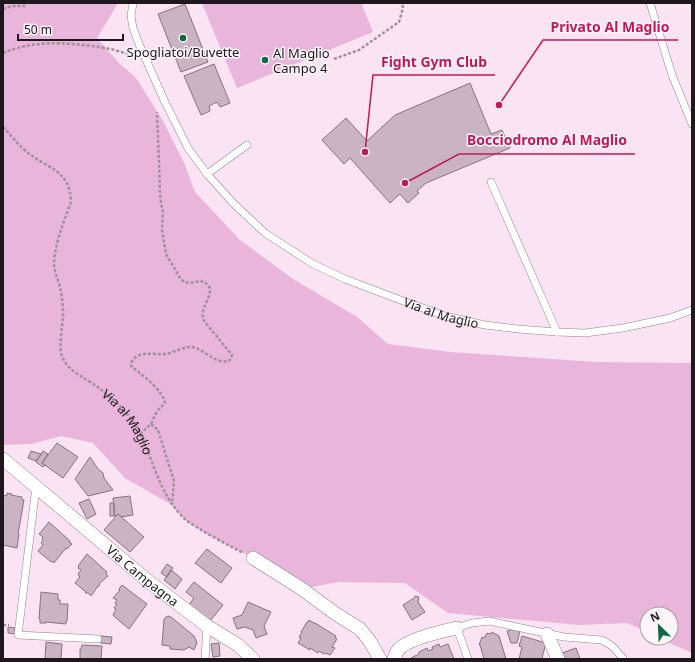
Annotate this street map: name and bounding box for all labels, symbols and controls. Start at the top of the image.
callout: Privato Al Maglio [543,14,678,40]
scale bar [18,16,123,42]
text: Privato Al Maglio [550,17,670,36]
text: 50 m [24,21,52,38]
marker: Spogliatoi/Buvette [178,33,188,43]
place label: Spogliatoi/Buvette [127,43,239,61]
place label: Al Maglio Campo 4 [273,44,330,77]
callout: Fight Gym Club [373,49,495,75]
text: Fight Gym Club [381,52,487,71]
marker: Al Maglio Campo 4 [260,55,270,65]
callout: Bocciodromo Al Maglio [459,128,635,154]
text: Bocciodromo Al Maglio [467,130,627,149]
street label: Via al Maglio [401,293,481,332]
street label: Via al Maglio [98,385,157,457]
street label: Via Campagna [103,541,183,610]
north arrow [639,606,679,646]
text: N [648,608,662,625]

